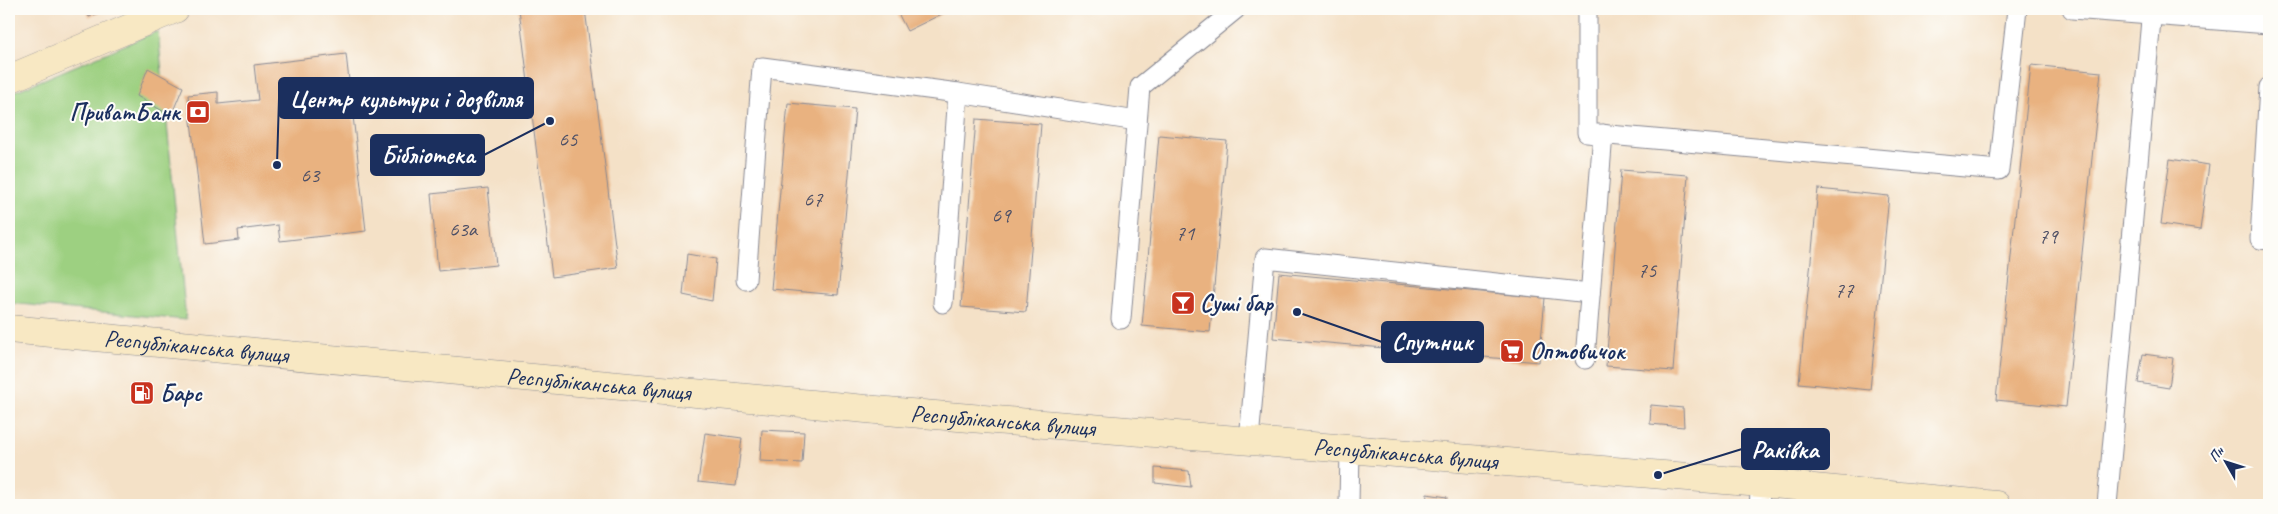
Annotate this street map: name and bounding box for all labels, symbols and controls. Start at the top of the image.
callout: Центр культури і дозвілля [279,78,533,118]
text: Центр культури і дозвілля [289,83,524,115]
place label: ПриватБанк [70,97,182,127]
bank icon: ПриватБанк [185,99,211,125]
house number: 65 [559,126,579,152]
callout: Бібліотека [371,135,484,175]
text: Бібліотека [381,139,477,171]
house number: 63 [301,162,321,188]
house number: 67 [804,186,824,212]
house number: 69 [992,202,1012,228]
house number: 63а [449,216,479,242]
house number: 71 [1176,220,1196,246]
house number: 79 [2039,223,2059,249]
house number: 75 [1638,257,1658,283]
house number: 77 [1835,277,1855,303]
place label: Суші бар [1200,288,1275,318]
bar icon: Суші бар [1170,290,1196,316]
callout: Спутник [1382,322,1483,362]
street label: Республіканська вулиця [103,323,291,370]
text: Спутник [1392,326,1475,358]
place label: Оптовичок [1530,336,1627,366]
supermarket icon: Оптовичок [1499,338,1525,364]
street label: Республіканська вулиця [505,361,693,408]
place label: Барс [160,378,203,408]
fuel station icon: Барс [129,380,155,406]
street label: Республіканська вулиця [910,398,1098,443]
callout: Раківка [1742,429,1829,469]
street label: Республіканська вулиця [1312,431,1500,476]
text: Раківка [1752,434,1820,466]
north arrow [2200,436,2250,486]
text: Пн [2205,442,2228,465]

